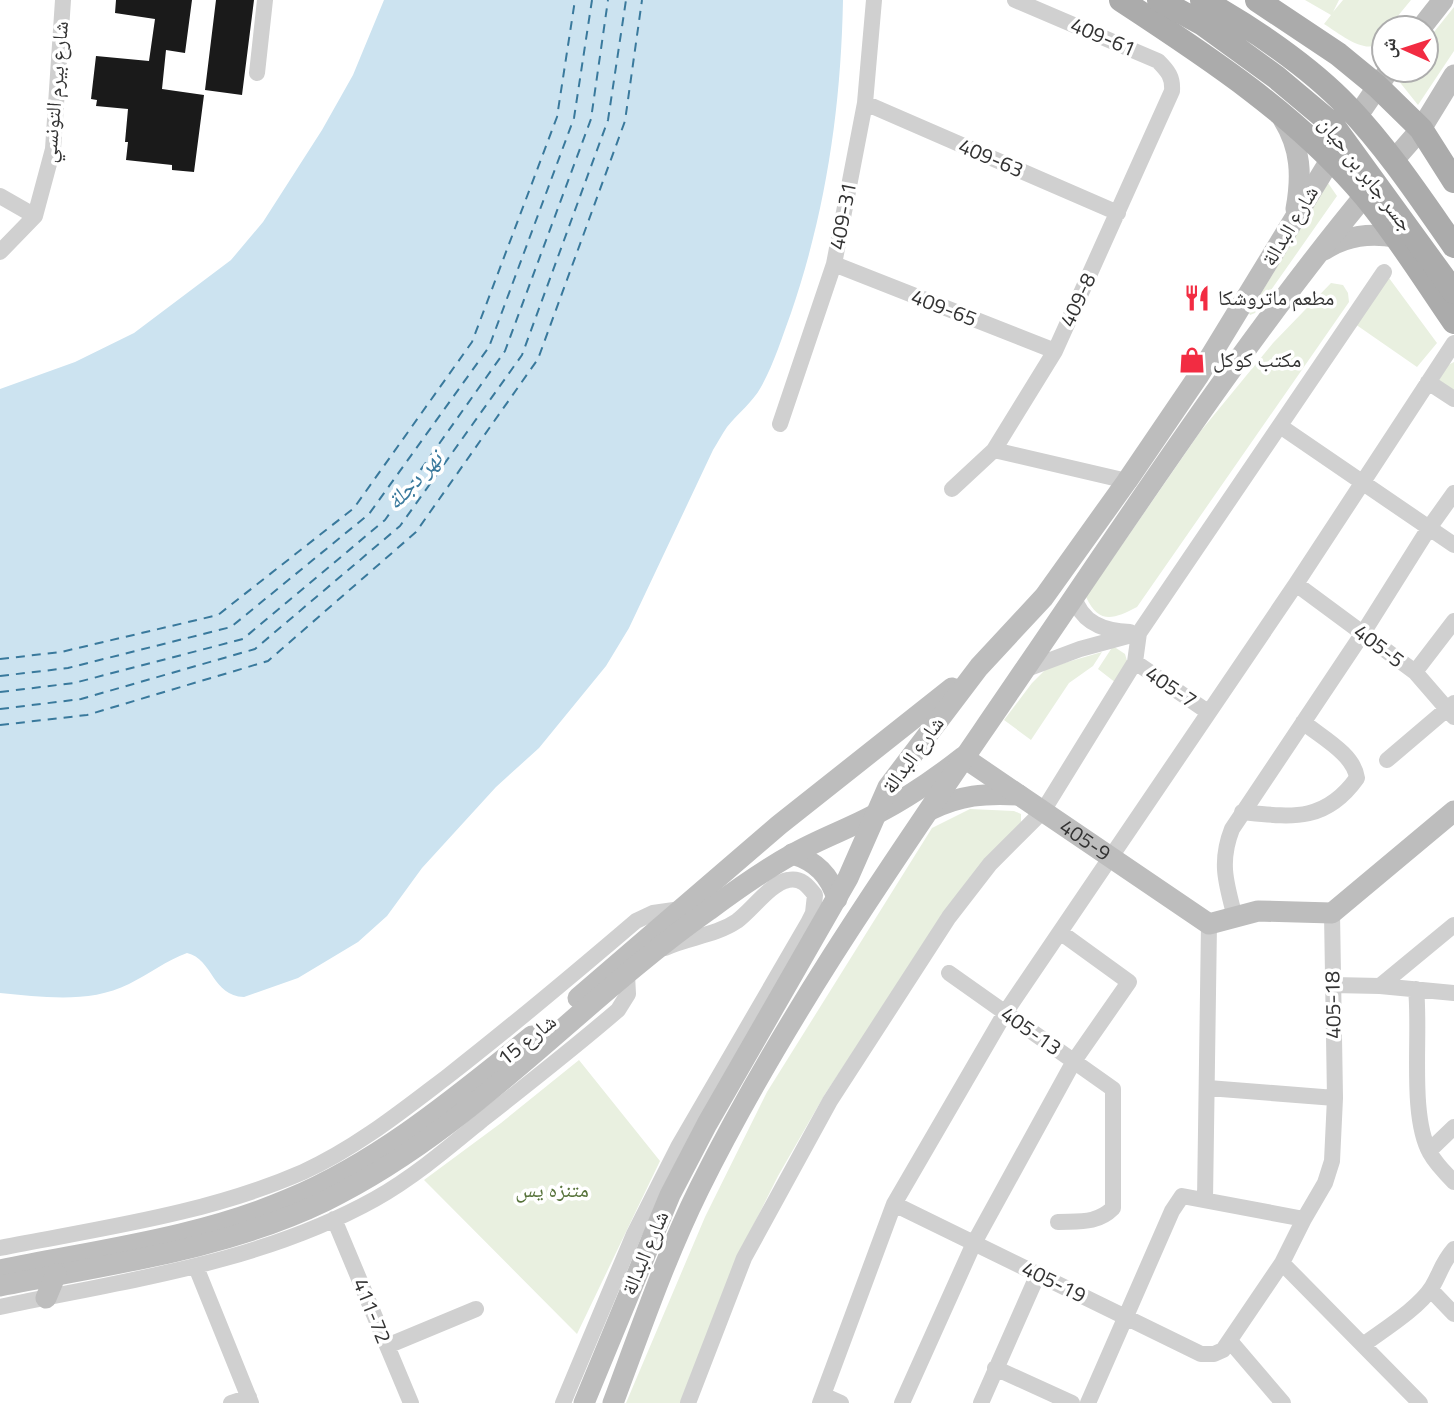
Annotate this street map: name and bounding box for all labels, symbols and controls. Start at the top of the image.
street label: 409-61 [1066,8,1141,64]
north arrow [1370,14,1440,84]
street label: شارع بيرم التونسي [32,20,77,164]
text: ش [1373,37,1403,59]
street label: جسر جابر بن حيان [1311,109,1422,238]
street label: 409-63 [954,129,1029,185]
street label: 409-31 [820,179,864,252]
street label: شارع البدالة [1253,179,1326,272]
street label: 409-8 [1051,267,1104,332]
street label: 409-65 [907,280,982,334]
place label: مطعم ماتروشكا [1218,281,1334,313]
restaurant icon: مطعم ماتروشكا [1182,283,1212,313]
place label: مكتب كوكل [1213,343,1301,375]
shop icon: مكتب كوكل [1177,345,1207,375]
water label: نهر دجلة [377,440,452,517]
street label: 405-5 [1348,615,1412,675]
street label: 405-7 [1139,657,1204,715]
street label: شارع البدالة [873,709,951,800]
street label: 405-9 [1054,810,1118,868]
street label: 405-18 [1315,971,1349,1039]
street label: 405-13 [995,998,1069,1063]
street label: شارع 15 [490,1005,563,1073]
park label: متنزه يس [515,1173,589,1205]
street label: شارع البدالة [612,1205,676,1300]
street label: 405-19 [1017,1252,1092,1310]
street label: 411-72 [345,1273,400,1348]

